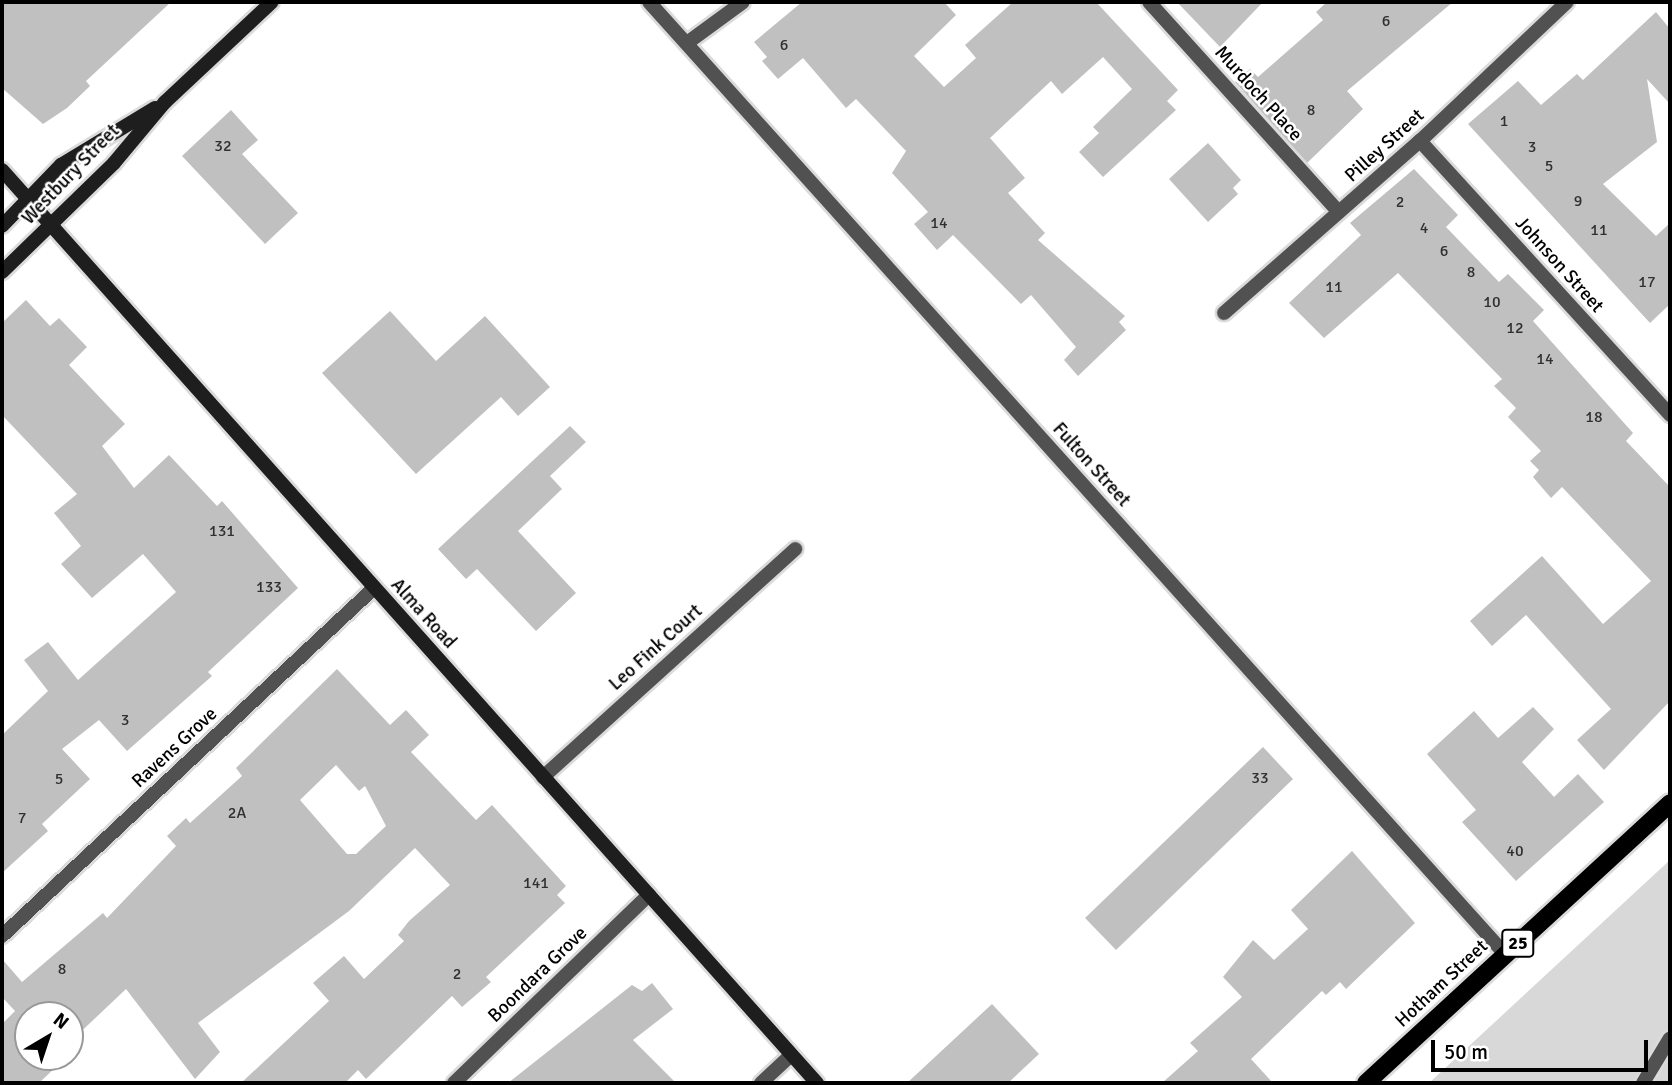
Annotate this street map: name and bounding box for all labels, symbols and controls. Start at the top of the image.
house number: 6 [1382,11,1390,31]
house number: 6 [780,35,788,55]
street label: Murdoch Place [1209,42,1307,146]
house number: 8 [1307,100,1315,120]
street label: Pilley Street [1341,105,1429,187]
house number: 1 [1500,111,1508,131]
street label: Westbury Street [18,120,124,230]
house number: 32 [214,136,232,156]
house number: 3 [1528,137,1536,157]
house number: 5 [1545,156,1553,176]
house number: 9 [1574,191,1582,211]
house number: 2 [1396,192,1404,212]
street label: Johnson Street [1510,212,1608,318]
house number: 14 [930,213,948,233]
house number: 4 [1420,218,1428,238]
house number: 11 [1590,220,1608,240]
house number: 6 [1440,241,1448,261]
house number: 8 [1467,262,1475,282]
house number: 17 [1638,272,1656,292]
house number: 11 [1325,277,1343,297]
house number: 10 [1483,292,1501,312]
house number: 12 [1506,318,1524,338]
house number: 14 [1536,349,1554,369]
house number: 18 [1585,407,1603,427]
street label: Fulton Street [1047,418,1135,512]
house number: 131 [209,521,235,541]
street label: Alma Road [386,574,460,654]
house number: 133 [256,577,282,597]
street label: Leo Fink Court [605,600,707,696]
street label: Ravens Grove [128,703,222,793]
house number: 3 [121,710,129,730]
house number: 33 [1251,768,1269,788]
house number: 5 [55,769,63,789]
house number: 2A [228,803,246,823]
house number: 7 [18,808,26,828]
house number: 40 [1506,841,1524,861]
house number: 141 [523,873,549,893]
street label: Boondara Grove [484,922,592,1028]
road number: 25 [1500,928,1536,958]
street label: Hotham Street [1391,935,1493,1033]
house number: 8 [58,959,66,979]
house number: 2 [453,964,461,984]
north arrow [14,1001,84,1071]
text: N [48,1008,74,1035]
scale bar [1434,1026,1651,1070]
text: 50 m [1444,1039,1488,1065]

